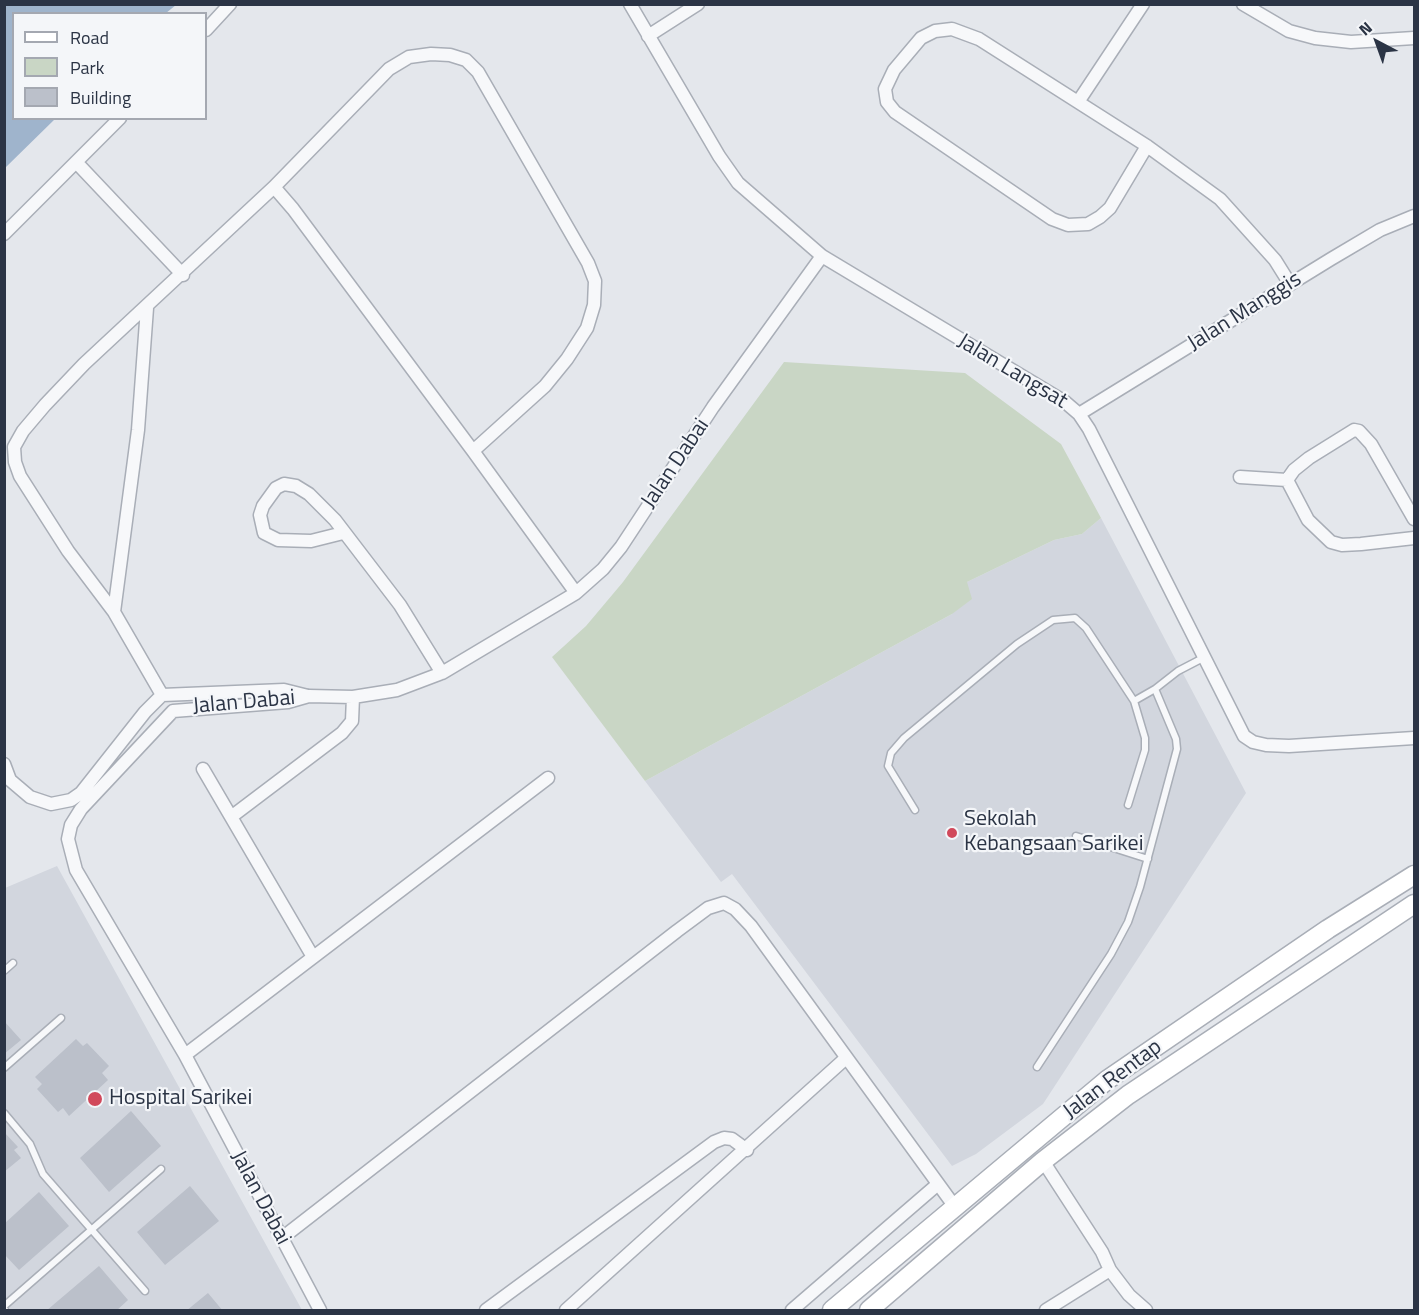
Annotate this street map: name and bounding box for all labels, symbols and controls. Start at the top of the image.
legend [12,12,207,120]
north arrow [1347,12,1407,72]
text: N [1353,16,1377,41]
text: Road [70,24,109,51]
text: Park [70,54,104,81]
text: Building [70,84,131,111]
street label: Jalan Manggis [1183,267,1307,357]
street label: Jalan Langsat [952,329,1072,415]
street label: Jalan Dabai [636,414,716,514]
street label: Jalan Dabai [192,685,296,721]
place label: Sekolah Kebangsaan Sarikei [964,807,1143,858]
marker: Sekolah Kebangsaan Sarikei [945,826,959,840]
street label: Jalan Rentap [1058,1034,1168,1126]
place label: Hospital Sarikei [109,1086,252,1112]
marker: Hospital Sarikei [86,1090,104,1108]
street label: Jalan Dabai [224,1146,296,1250]

